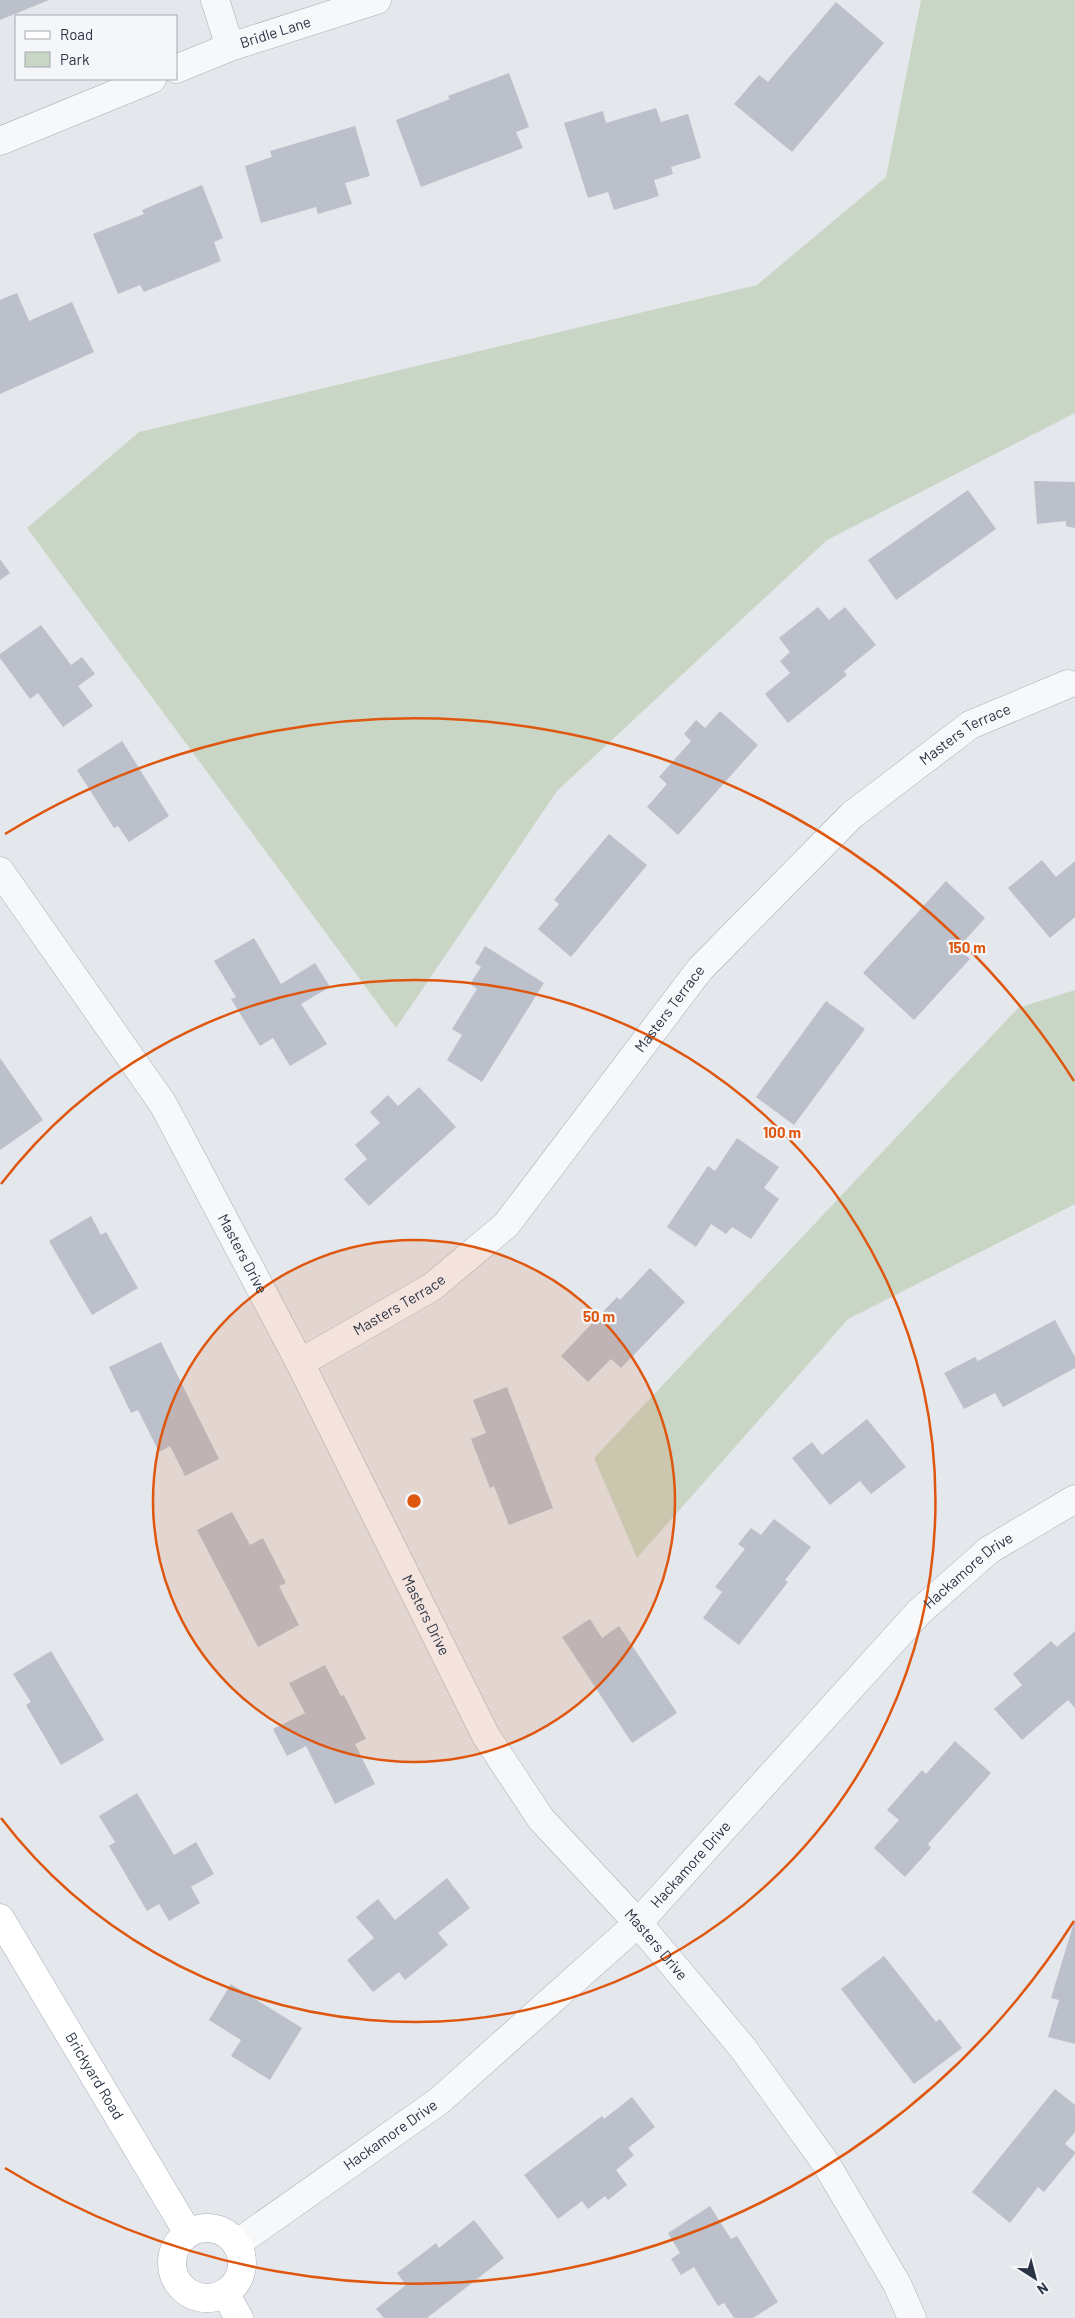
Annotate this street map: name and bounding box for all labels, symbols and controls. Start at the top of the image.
street label: Bridle Lane [237,12,313,51]
legend [15,15,178,80]
text: Road [60,25,93,43]
text: Park [60,50,90,68]
street label: Masters Terrace [915,699,1013,768]
text: 150 m [948,938,986,956]
street label: Masters Terrace [630,961,708,1055]
text: 100 m [763,1123,801,1141]
street label: Masters Drive [215,1210,272,1297]
street label: Masters Terrace [349,1270,449,1339]
text: 50 m [583,1307,615,1325]
centre of rings [405,1492,423,1510]
street label: Hackamore Drive [919,1528,1016,1612]
street label: Masters Drive [399,1571,454,1658]
street label: Hackamore Drive [646,1817,734,1911]
street label: Masters Drive [621,1905,692,1983]
street label: Brickyard Road [62,2029,128,2122]
street label: Hackamore Drive [339,2095,440,2174]
north arrow [1010,2253,1060,2303]
text: N [1034,2279,1052,2299]

